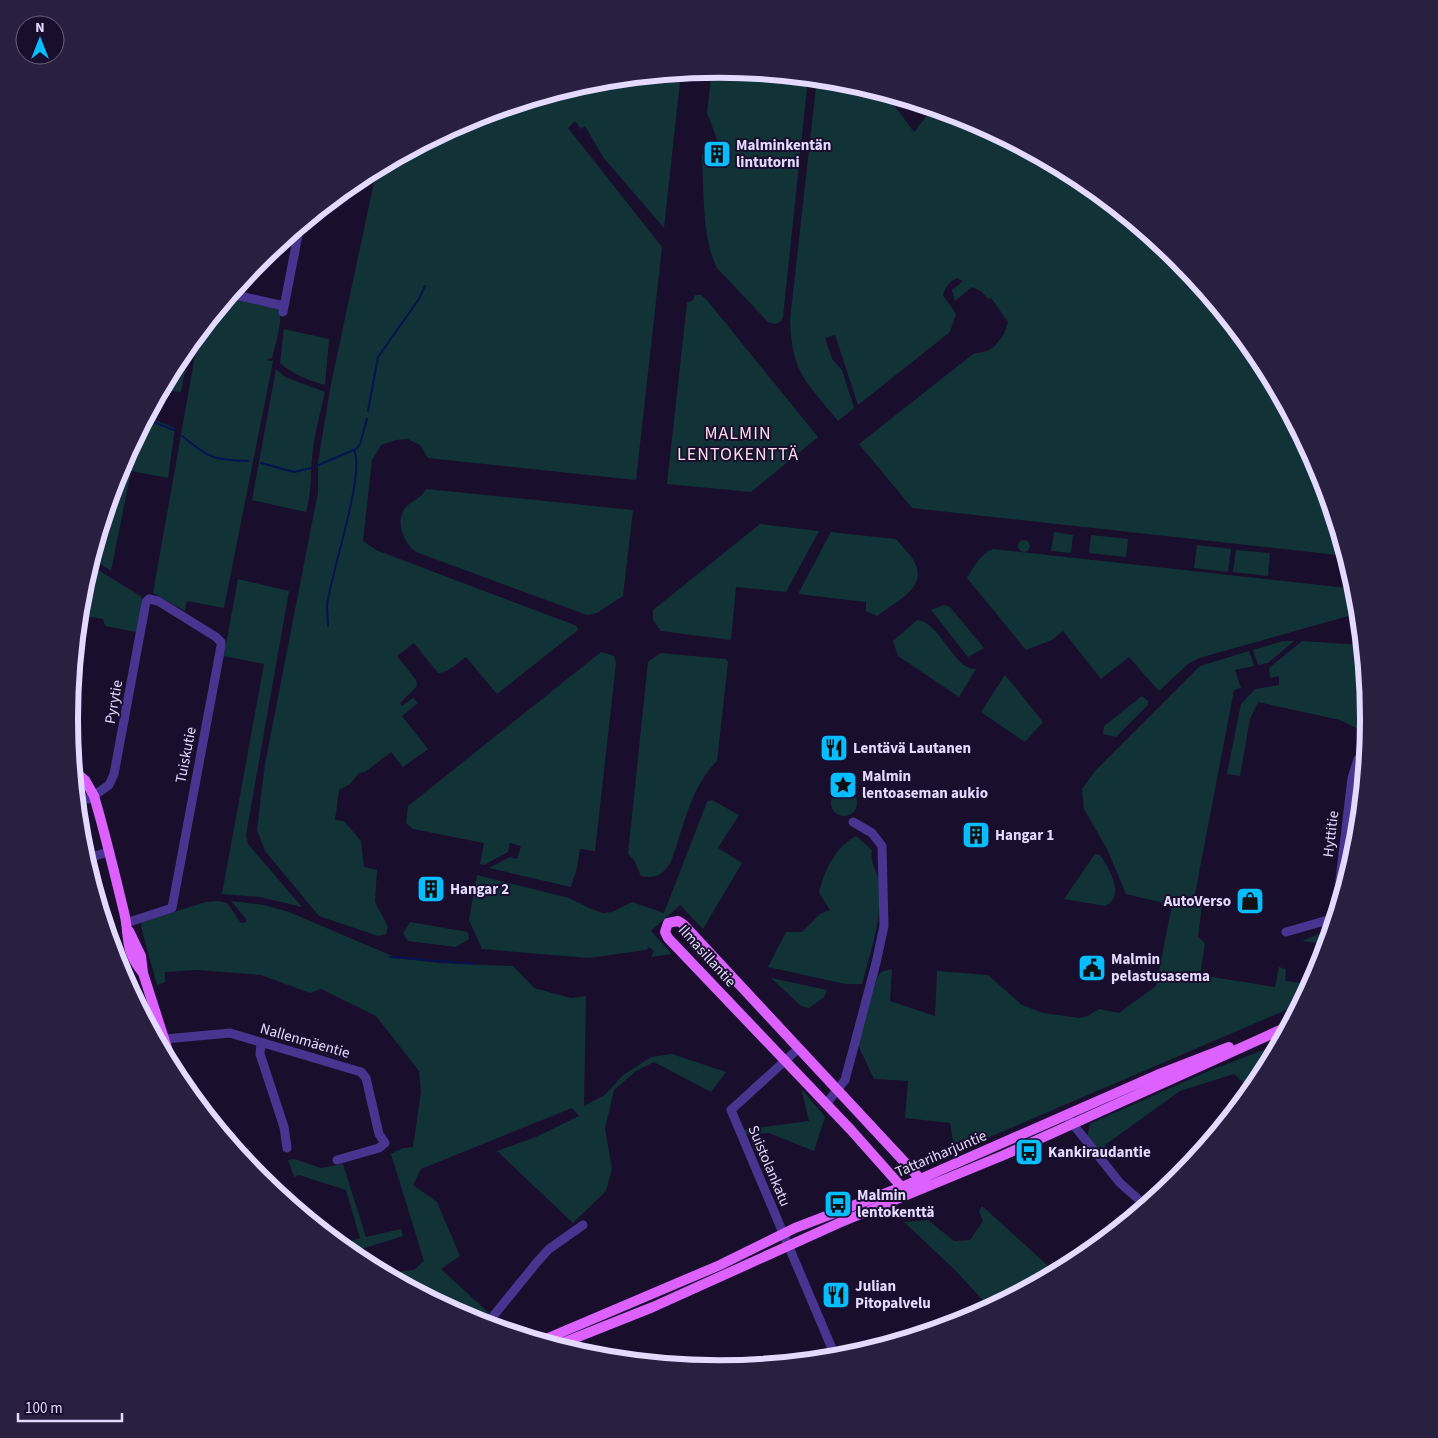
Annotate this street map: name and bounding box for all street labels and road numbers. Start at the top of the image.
street label: Pyrytie [100,678,128,726]
street label: Tuiskutie [170,725,202,785]
street label: Hyttitie [1318,810,1344,858]
street label: Ilmasillantie [673,920,741,992]
street label: Nallenmäentie [258,1018,352,1064]
street label: Suistolankatu [742,1122,796,1210]
street label: Tattariharjuntie [892,1125,990,1183]

